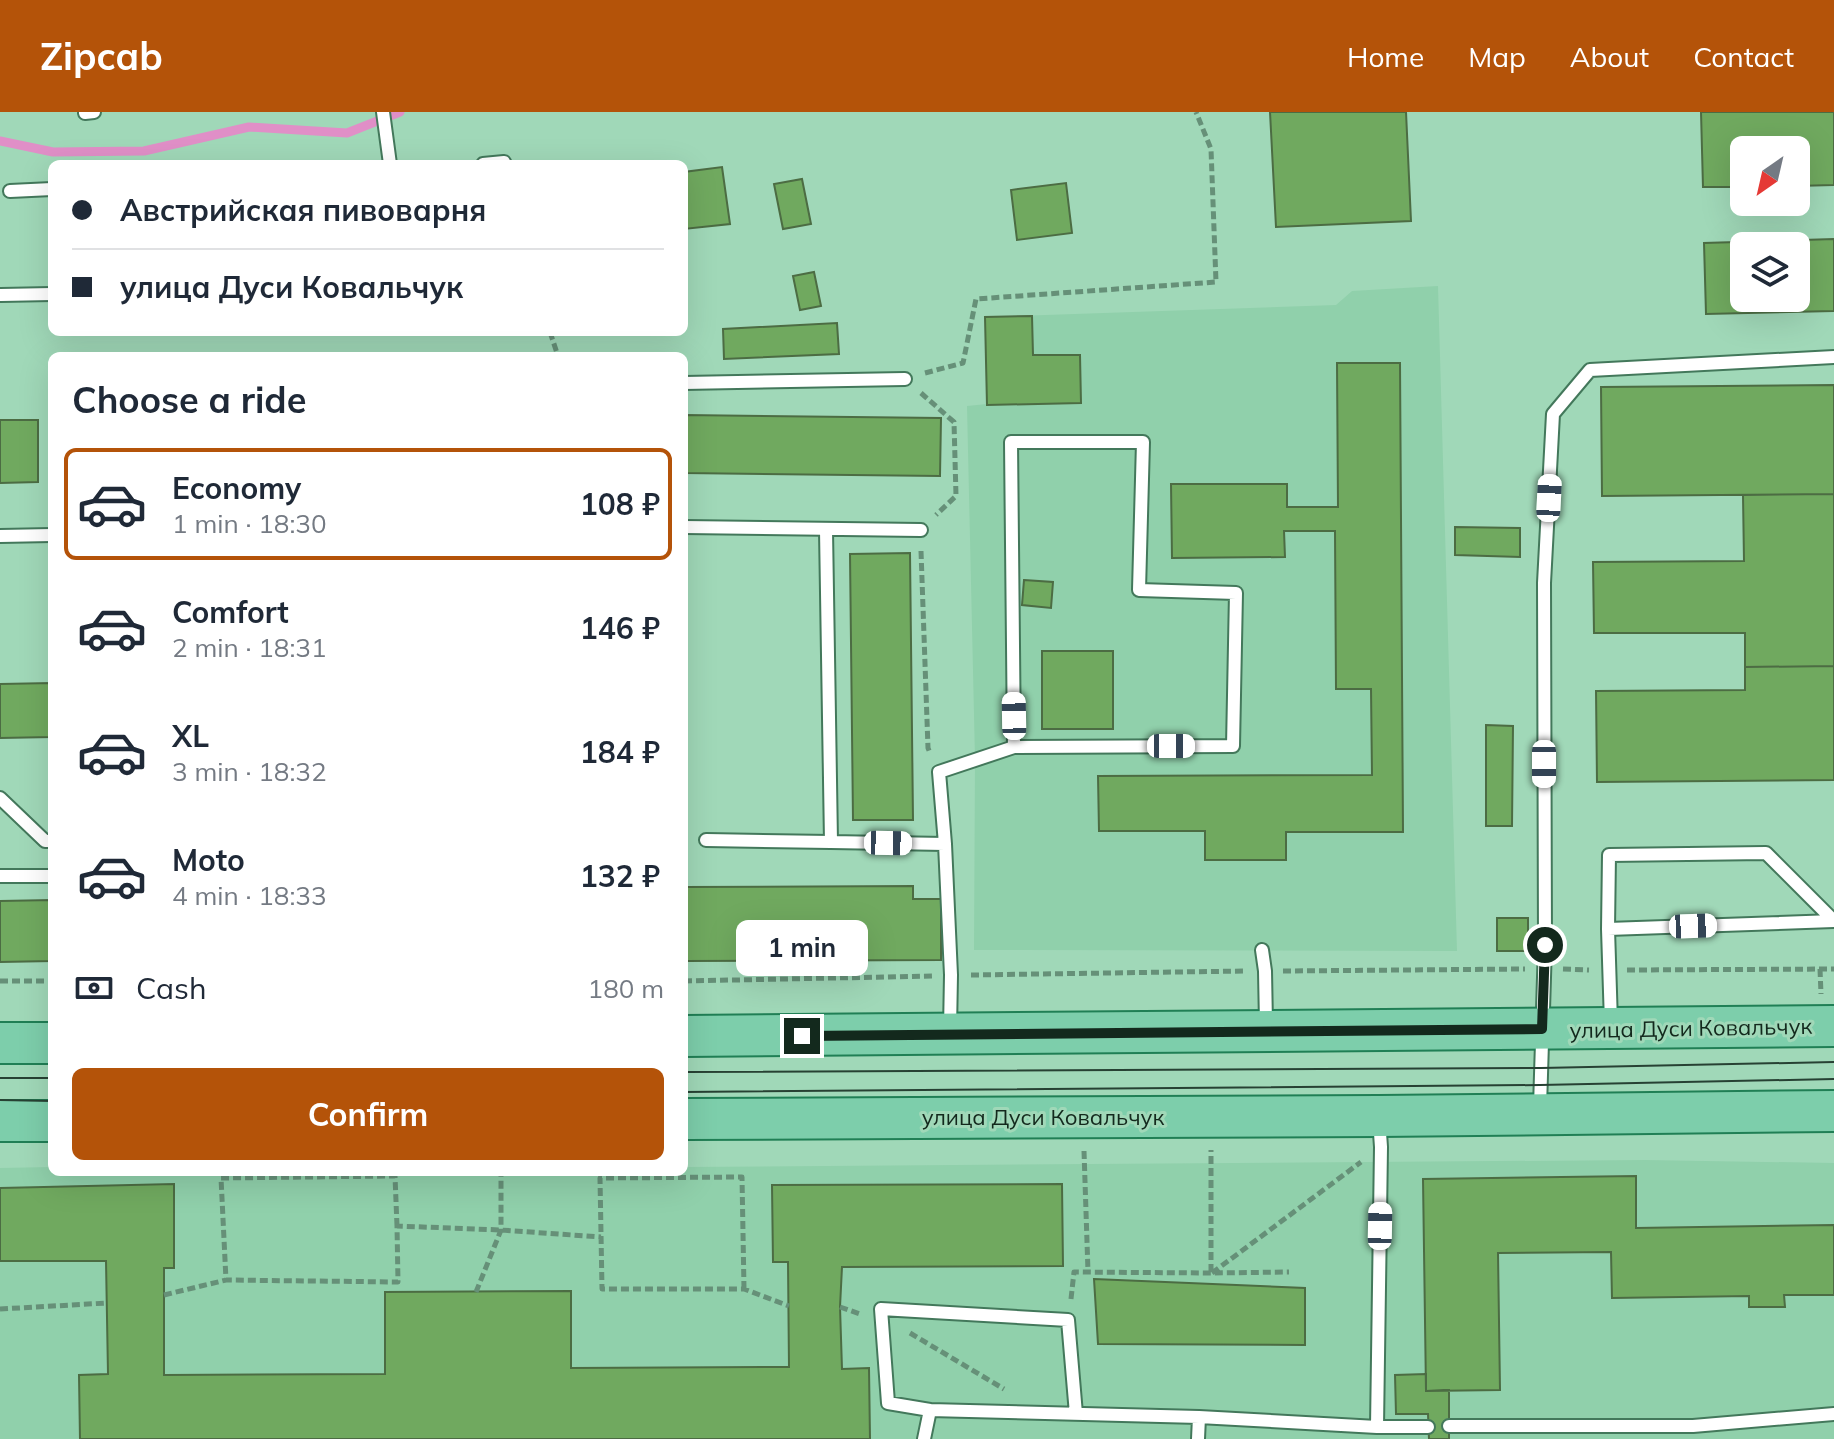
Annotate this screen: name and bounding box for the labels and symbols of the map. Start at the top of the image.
north arrow [1730,136,1810,216]
car [1536,473,1562,523]
car [1002,692,1026,740]
car [1147,734,1195,758]
car [1532,740,1556,788]
car [864,831,912,855]
car [1669,913,1717,939]
callout: 1 min [736,920,868,976]
route start [1527,927,1563,963]
street label: улица Дуси Ковальчук [1569,1012,1813,1044]
route end [784,1018,820,1054]
street label: улица Дуси Ковальчук [922,1103,1164,1131]
car [1368,1202,1392,1250]

